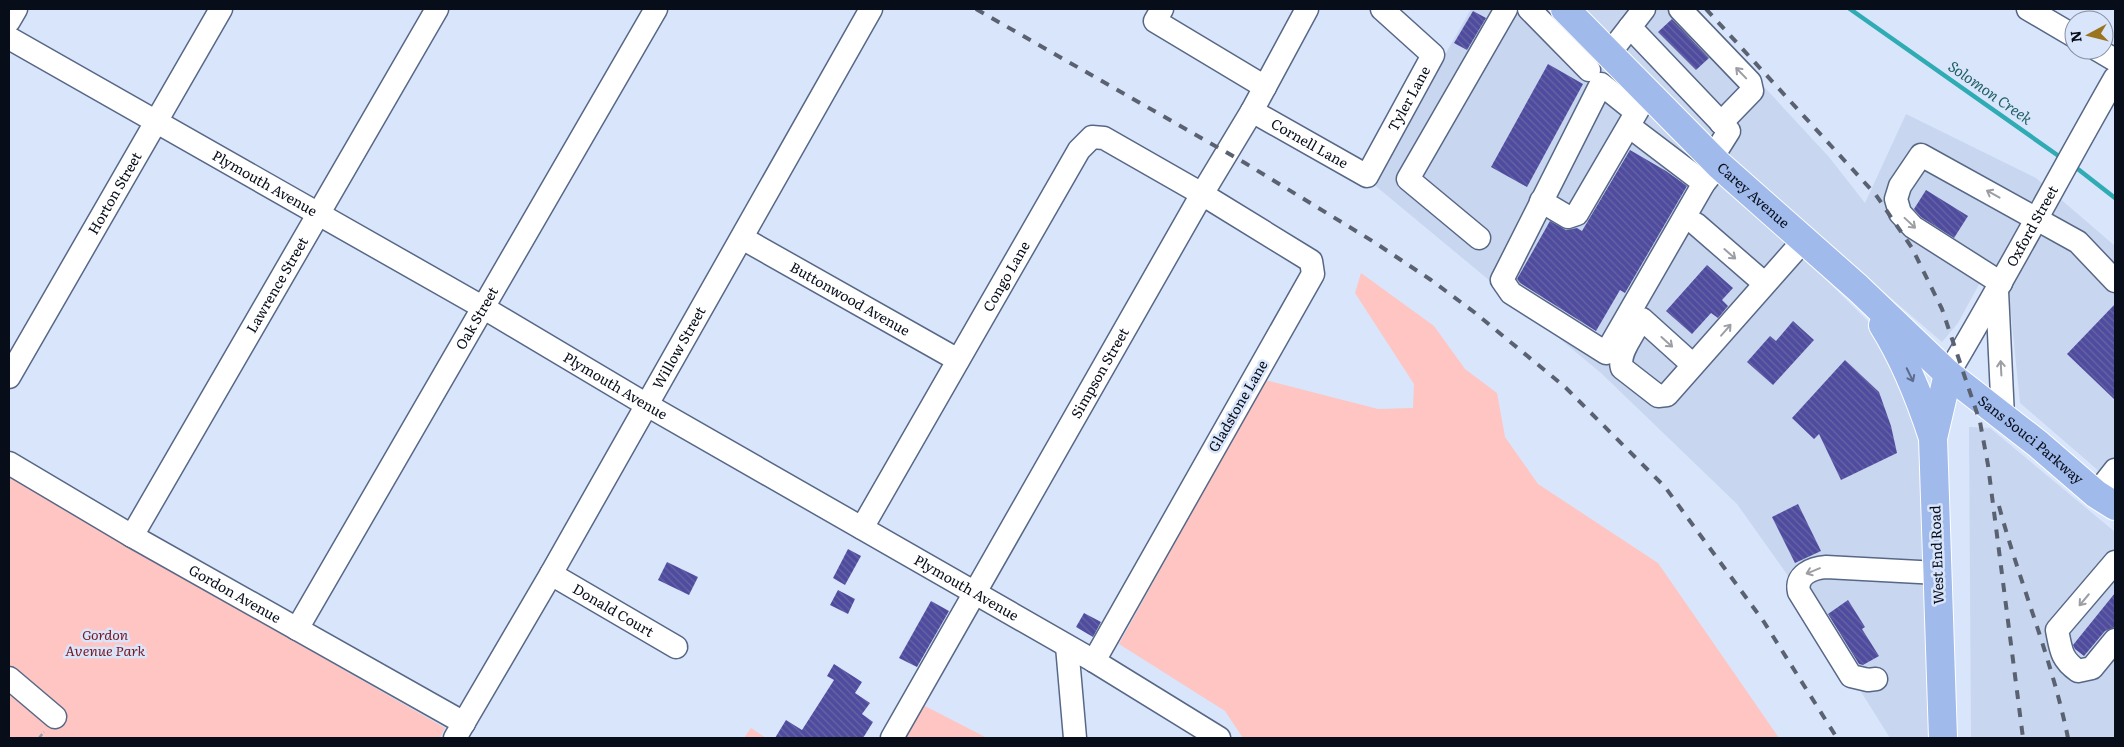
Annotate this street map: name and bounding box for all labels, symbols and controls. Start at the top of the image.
north arrow [2064,10,2114,60]
text: N [2064,29,2086,44]
water label: Solomon Creek [1944,54,2038,130]
street label: Tyler Lane [1382,62,1434,135]
one-way arrow [1735,66,1747,79]
street label: Cornell Lane [1268,113,1352,172]
street label: Plymouth Avenue [209,145,321,220]
street label: Horton Street [82,148,146,238]
street label: Carey Avenue [1713,157,1795,232]
street label: Oxford Street [2001,181,2062,270]
one-way arrow [1987,189,2001,199]
one-way arrow [1904,217,1916,229]
street label: Lawrence Street [241,232,312,336]
street label: Congo Lane [977,237,1034,315]
one-way arrow [1724,248,1737,259]
street label: Buttonwood Avenue [787,256,914,340]
street label: Oak Street [450,282,502,353]
street label: Willow Street [647,302,710,392]
street label: Simpson Street [1065,323,1133,422]
one-way arrow [1721,323,1732,336]
one-way arrow [1661,336,1674,348]
street label: Plymouth Avenue [560,346,671,424]
street label: Gladstone Lane [1203,356,1272,455]
one-way arrow [1996,360,2005,376]
one-way arrow [1906,367,1915,382]
street label: Sans Souci Parkway [1974,390,2089,489]
street label: West End Road [1924,505,1948,605]
street label: Plymouth Avenue [911,549,1023,625]
street label: Gordon Avenue [186,559,285,627]
one-way arrow [1806,567,1821,576]
street label: Donald Court [569,578,658,641]
one-way arrow [2078,593,2089,606]
park label: Gordon Avenue Park [65,624,145,660]

